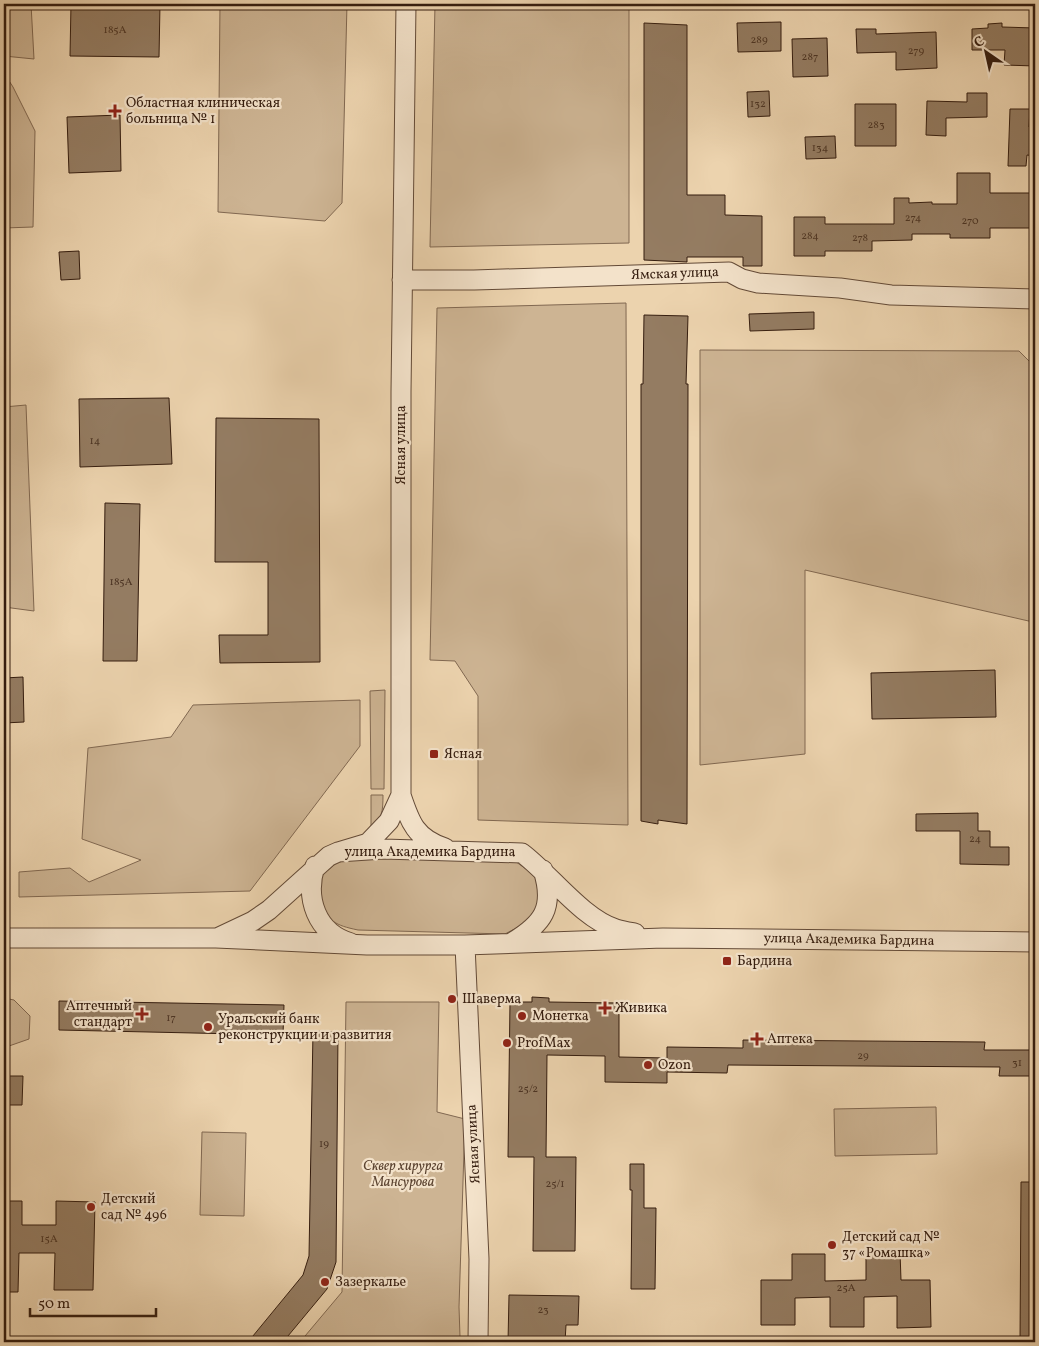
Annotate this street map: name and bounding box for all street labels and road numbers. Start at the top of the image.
street label: Ямская улица [631,263,719,285]
street label: Ясная улица [392,405,411,485]
street label: улица Академика Бардина [344,843,516,862]
street label: улица Академика Бардина [763,929,935,951]
street label: Ясная улица [462,1104,486,1184]

